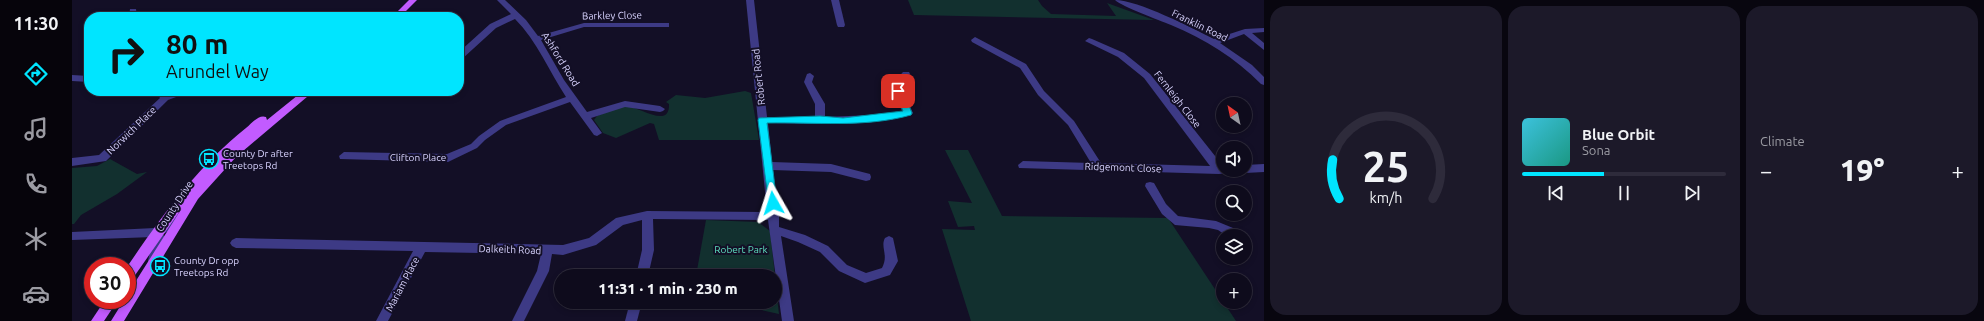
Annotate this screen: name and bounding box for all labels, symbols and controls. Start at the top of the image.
street label: Franklin Road [1170,7,1230,44]
street label: Barkley Close [582,9,642,22]
text: 11:30 [13,13,59,33]
icon: right [100,28,152,80]
text: 80 m [166,28,228,59]
street label: Ashford Road [540,30,582,88]
street label: Robert Road [750,48,767,106]
icon: directions [22,60,50,88]
text: Arundel Way [166,61,269,81]
street label: Fernleigh Close [1152,69,1203,130]
pin [881,74,915,108]
icon: arrive [887,80,909,102]
north arrow [1216,97,1252,133]
map controls [1216,97,1252,309]
street label: Norwich Place [105,104,158,156]
icon: music [22,115,50,143]
text: Blue Orbit [1582,126,1655,143]
text: Climate [1760,134,1805,148]
button: sound [1216,141,1252,177]
text: 25 [1363,142,1409,189]
text: Sona [1582,143,1611,157]
bus stop icon: County Dr after Treetops Rd [198,148,220,170]
place label: County Dr after Treetops Rd [223,148,293,171]
street label: Clifton Place [390,152,446,163]
text: 19° [1840,153,1884,187]
text: − [1760,158,1772,183]
text: + [1952,158,1964,183]
street label: Ridgemont Close [1084,161,1161,174]
icon: phone [22,170,50,198]
street label: County Drive [154,179,195,234]
position arrow [752,182,794,224]
icon: previous [1545,182,1567,204]
icon: pause [1613,182,1635,204]
icon: next [1681,182,1703,204]
button: search [1216,185,1252,221]
text: km/h [1370,189,1402,205]
icon: climate [22,225,50,253]
button: layers [1216,229,1252,265]
street label: Dalkeith Road [478,243,542,256]
park label: Robert Park [714,244,768,255]
bus stop icon: County Dr opp Treetops Rd [149,255,171,277]
place label: County Dr opp Treetops Rd [174,255,239,278]
street label: Mariam Place [383,255,421,313]
speed limit sign: 30 [84,257,136,309]
button: + [1216,273,1252,309]
icon: car [22,280,50,308]
text: 11:31 · 1 min · 230 m [598,280,738,297]

